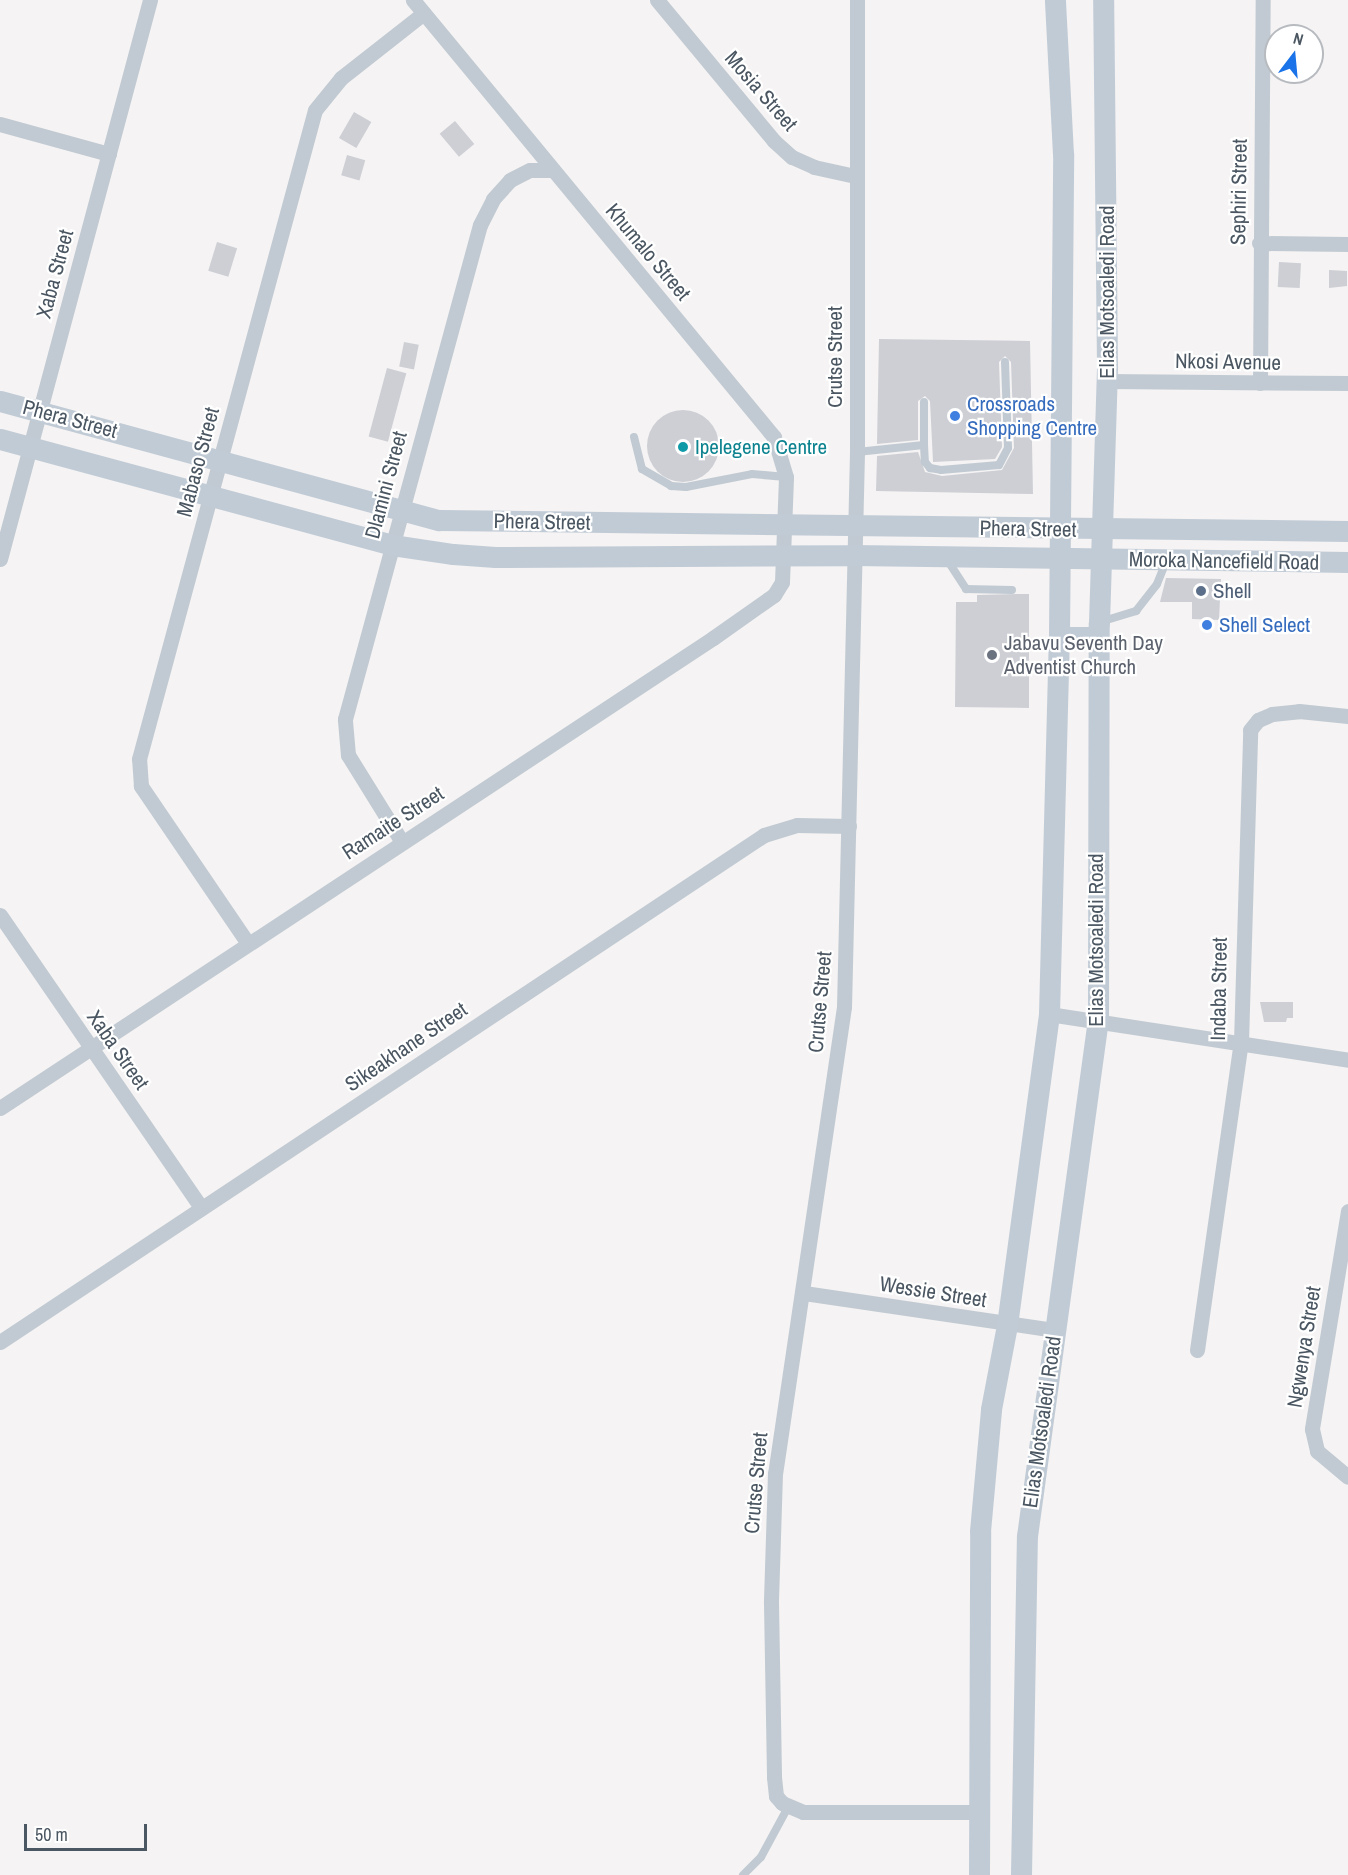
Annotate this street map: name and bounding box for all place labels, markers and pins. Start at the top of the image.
place label: Crossroads Shopping Centre [967,391,1097,441]
marker: Crossroads Shopping Centre [948,409,962,423]
place label: Ipelegene Centre [695,434,827,460]
marker: Ipelegene Centre [676,440,690,454]
place label: Shell [1213,578,1251,604]
marker: Shell [1194,584,1208,598]
place label: Shell Select [1219,612,1310,638]
marker: Shell Select [1200,618,1214,632]
place label: Jabavu Seventh Day Adventist Church [1004,630,1163,680]
marker: Jabavu Seventh Day Adventist Church [985,648,999,662]

